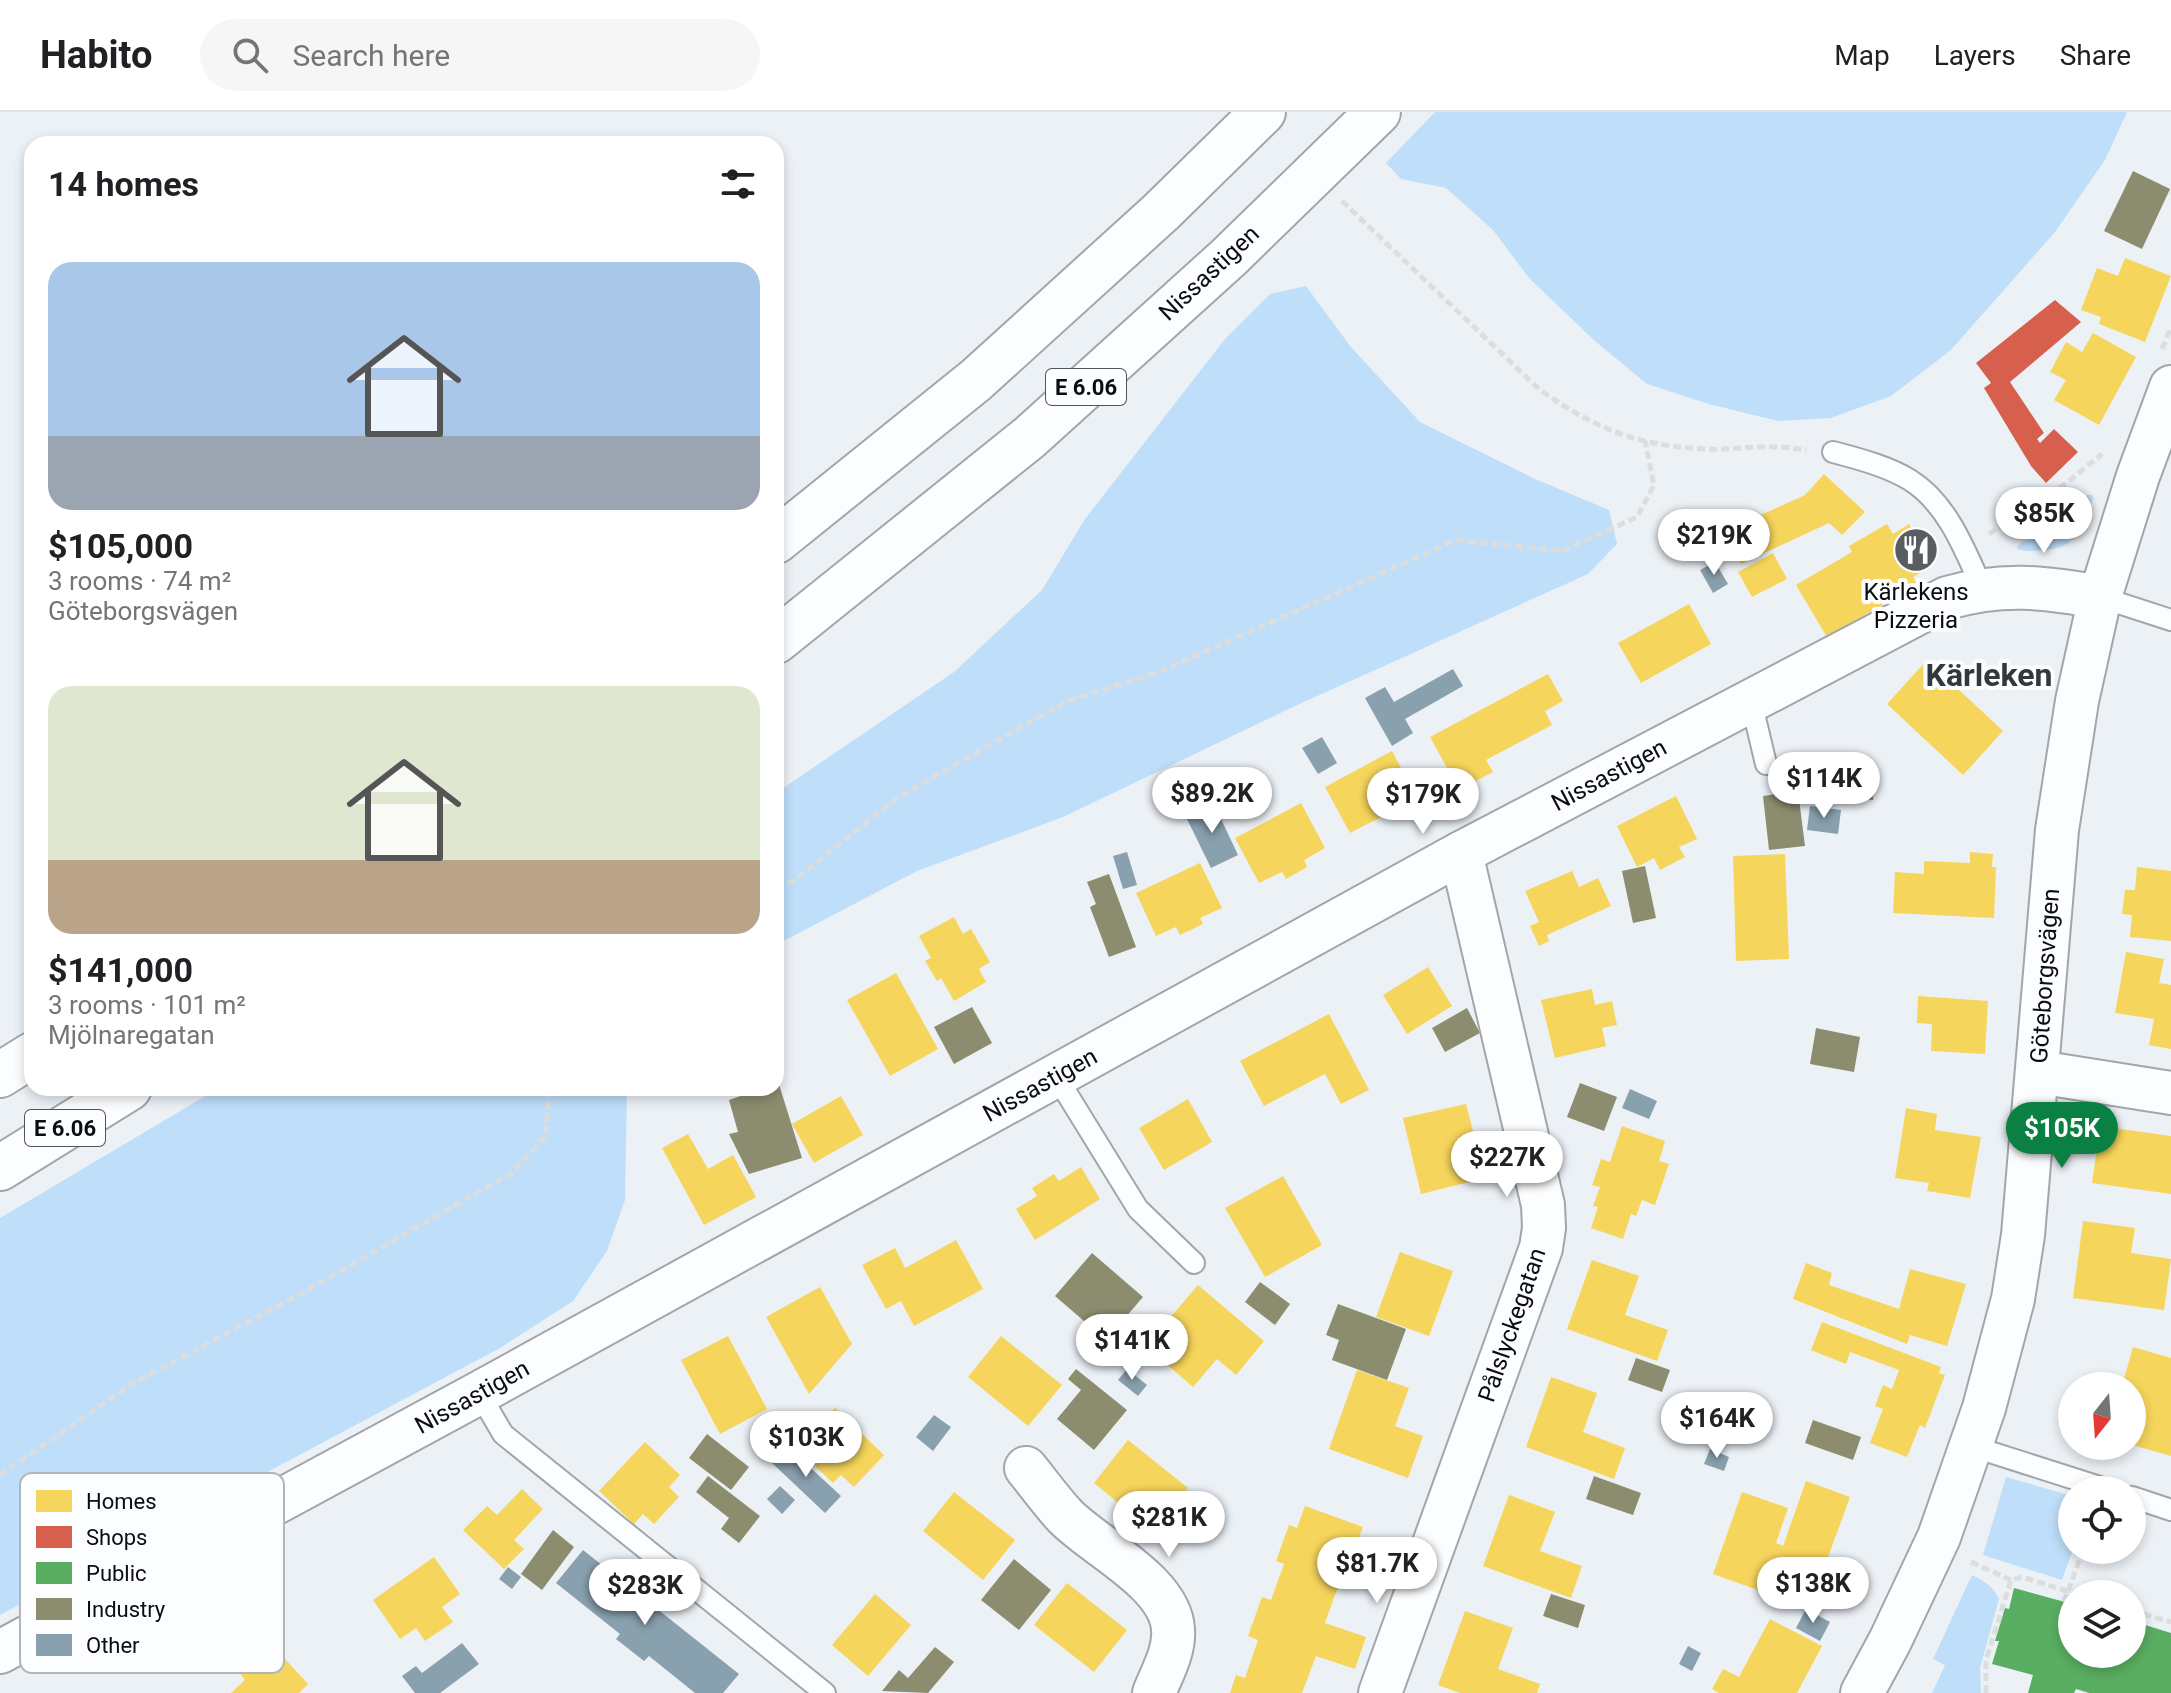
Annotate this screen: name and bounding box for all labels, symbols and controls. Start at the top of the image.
search box [200,19,760,91]
text: Habito [40,33,152,77]
icon: search [228,33,272,77]
text: Search here [292,38,450,73]
text: Map [1834,39,1890,72]
text: Layers [1934,39,2016,72]
text: Share [2060,39,2131,72]
icon: filters [716,162,760,206]
text: 14 homes [48,164,199,204]
street label: Nissastigen [1153,220,1265,326]
icon: home [332,314,476,458]
road number: E 6.06 [1046,369,1126,405]
pin: $85K [1997,487,2091,555]
text: $85K [2013,498,2075,528]
pin: $219K [1658,509,1770,577]
text: $219K [1676,520,1752,550]
text: $105,000 [48,526,193,566]
restaurant icon: Kärlekens Pizzeria [1892,526,1940,574]
text: 3 rooms · 74 m² [48,566,231,596]
place label: Kärlekens Pizzeria [1863,578,1969,634]
text: Göteborgsvägen [48,596,238,626]
district label: Kärleken [1926,656,2052,694]
street label: Nissastigen [1547,733,1671,817]
icon: home [332,738,476,882]
pin: $114K [1768,752,1880,820]
text: $114K [1786,763,1862,793]
pin: $89.2K [1147,767,1277,835]
pin: $179K [1367,768,1479,836]
text: $89.2K [1170,778,1254,808]
text: $179K [1385,779,1461,809]
street label: Göteborgsvägen [2025,887,2065,1065]
text: $141,000 [48,950,193,990]
text: 3 rooms · 101 m² [48,990,246,1020]
text: Mjölnaregatan [48,1020,215,1050]
street label: Nissastigen [978,1042,1102,1128]
pin: $105K [2006,1102,2118,1170]
road number: E 6.06 [25,1110,105,1146]
text: $105K [2024,1113,2100,1143]
pin: $227K [1451,1131,1563,1199]
text: $227K [1469,1142,1545,1172]
street label: Pålslyckegatan [1473,1244,1551,1406]
pin: $141K [1076,1314,1188,1382]
text: $141K [1094,1325,1170,1355]
street label: Nissastigen [410,1354,534,1440]
north arrow [2058,1372,2146,1460]
map controls [2058,1372,2146,1668]
pin: $164K [1661,1392,1773,1460]
text: $164K [1679,1403,1755,1433]
pin: $103K [750,1411,862,1479]
text: $103K [768,1422,844,1452]
legend [20,1473,284,1673]
button: locate [2058,1476,2146,1564]
text: Homes [86,1489,157,1514]
pin: $281K [1113,1491,1225,1559]
text: $281K [1131,1502,1207,1532]
text: Shops [86,1525,147,1550]
pin: $81.7K [1312,1537,1442,1605]
text: $81.7K [1335,1548,1419,1578]
pin: $138K [1757,1557,1869,1625]
pin: $283K [589,1559,701,1627]
text: Public [86,1561,147,1586]
text: $138K [1775,1568,1851,1598]
text: $283K [607,1570,683,1600]
button: layers [2058,1580,2146,1668]
text: Industry [86,1597,166,1622]
text: Other [86,1633,140,1658]

